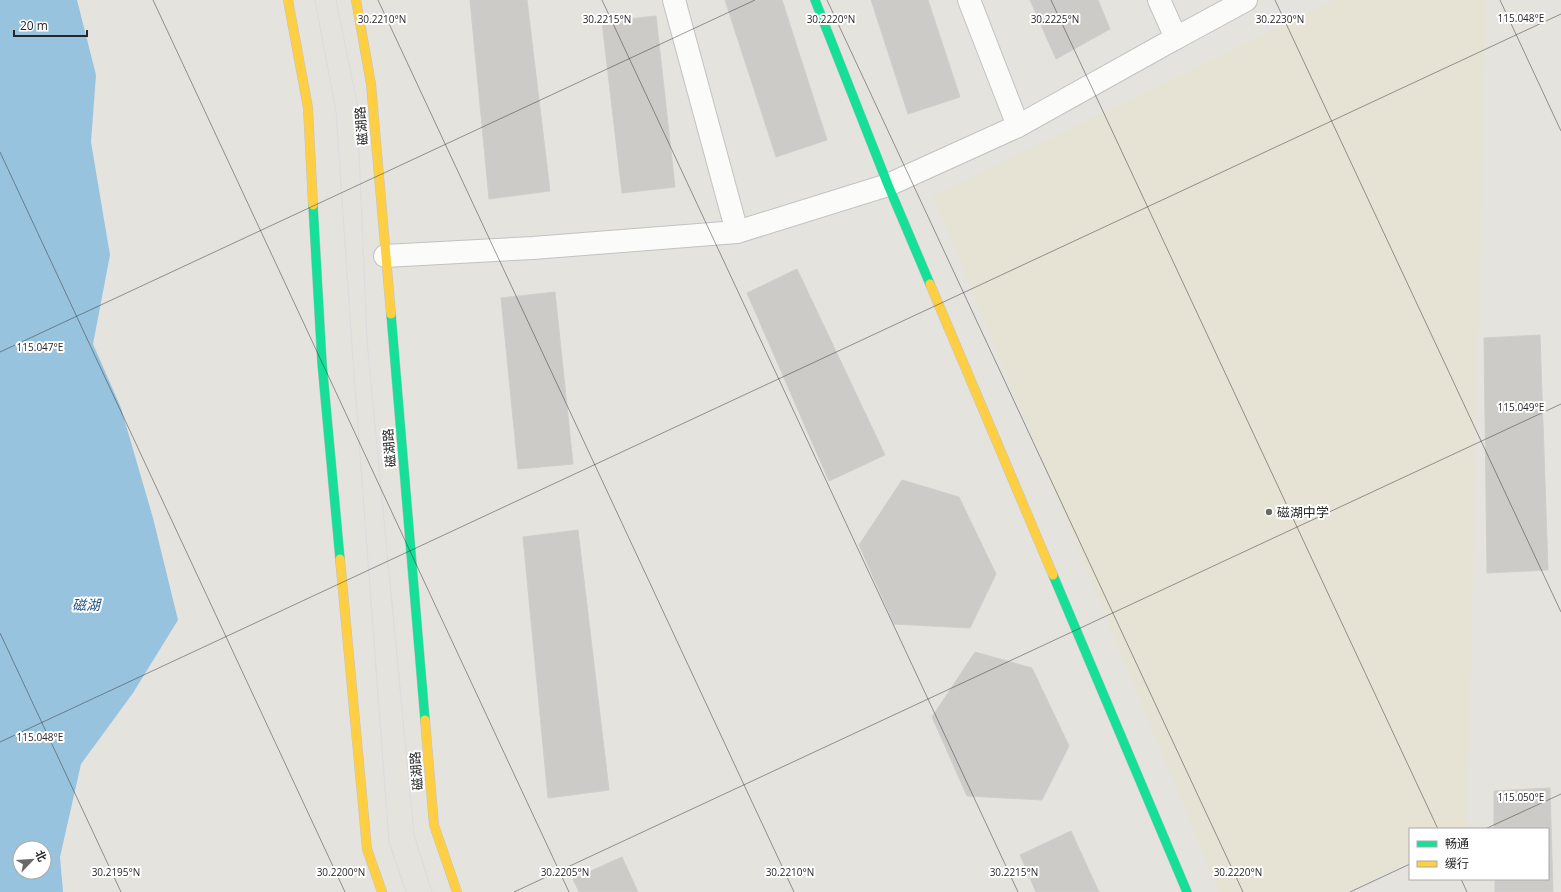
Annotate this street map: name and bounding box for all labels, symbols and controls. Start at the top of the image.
text: 115.048°E [1498,11,1544,25]
scale bar [14,12,87,38]
text: 30.2210°N [358,12,406,26]
text: 30.2215°N [583,12,631,26]
text: 30.2220°N [807,12,855,26]
text: 30.2225°N [1031,12,1079,26]
text: 30.2230°N [1256,12,1304,26]
text: 20 m [20,17,48,34]
street label: 磁湖路 [350,106,372,146]
text: 115.047°E [17,340,63,354]
text: 115.049°E [1498,400,1544,414]
street label: 磁湖路 [378,428,400,468]
place label: 磁湖中学 [1277,503,1329,521]
marker: 磁湖中学 [1264,507,1274,517]
water label: 磁湖 [72,595,102,614]
text: 115.048°E [17,730,63,744]
street label: 磁湖路 [405,751,427,791]
text: 115.050°E [1498,790,1544,804]
legend [1409,828,1549,880]
text: 畅通 [1445,835,1469,852]
north arrow [12,840,52,880]
text: 北 [32,847,51,864]
text: 缓行 [1445,855,1469,872]
text: 30.2195°N [92,865,140,879]
text: 30.2200°N [317,865,365,879]
text: 30.2205°N [541,865,589,879]
text: 30.2210°N [766,865,814,879]
text: 30.2215°N [990,865,1038,879]
text: 30.2220°N [1214,865,1262,879]

